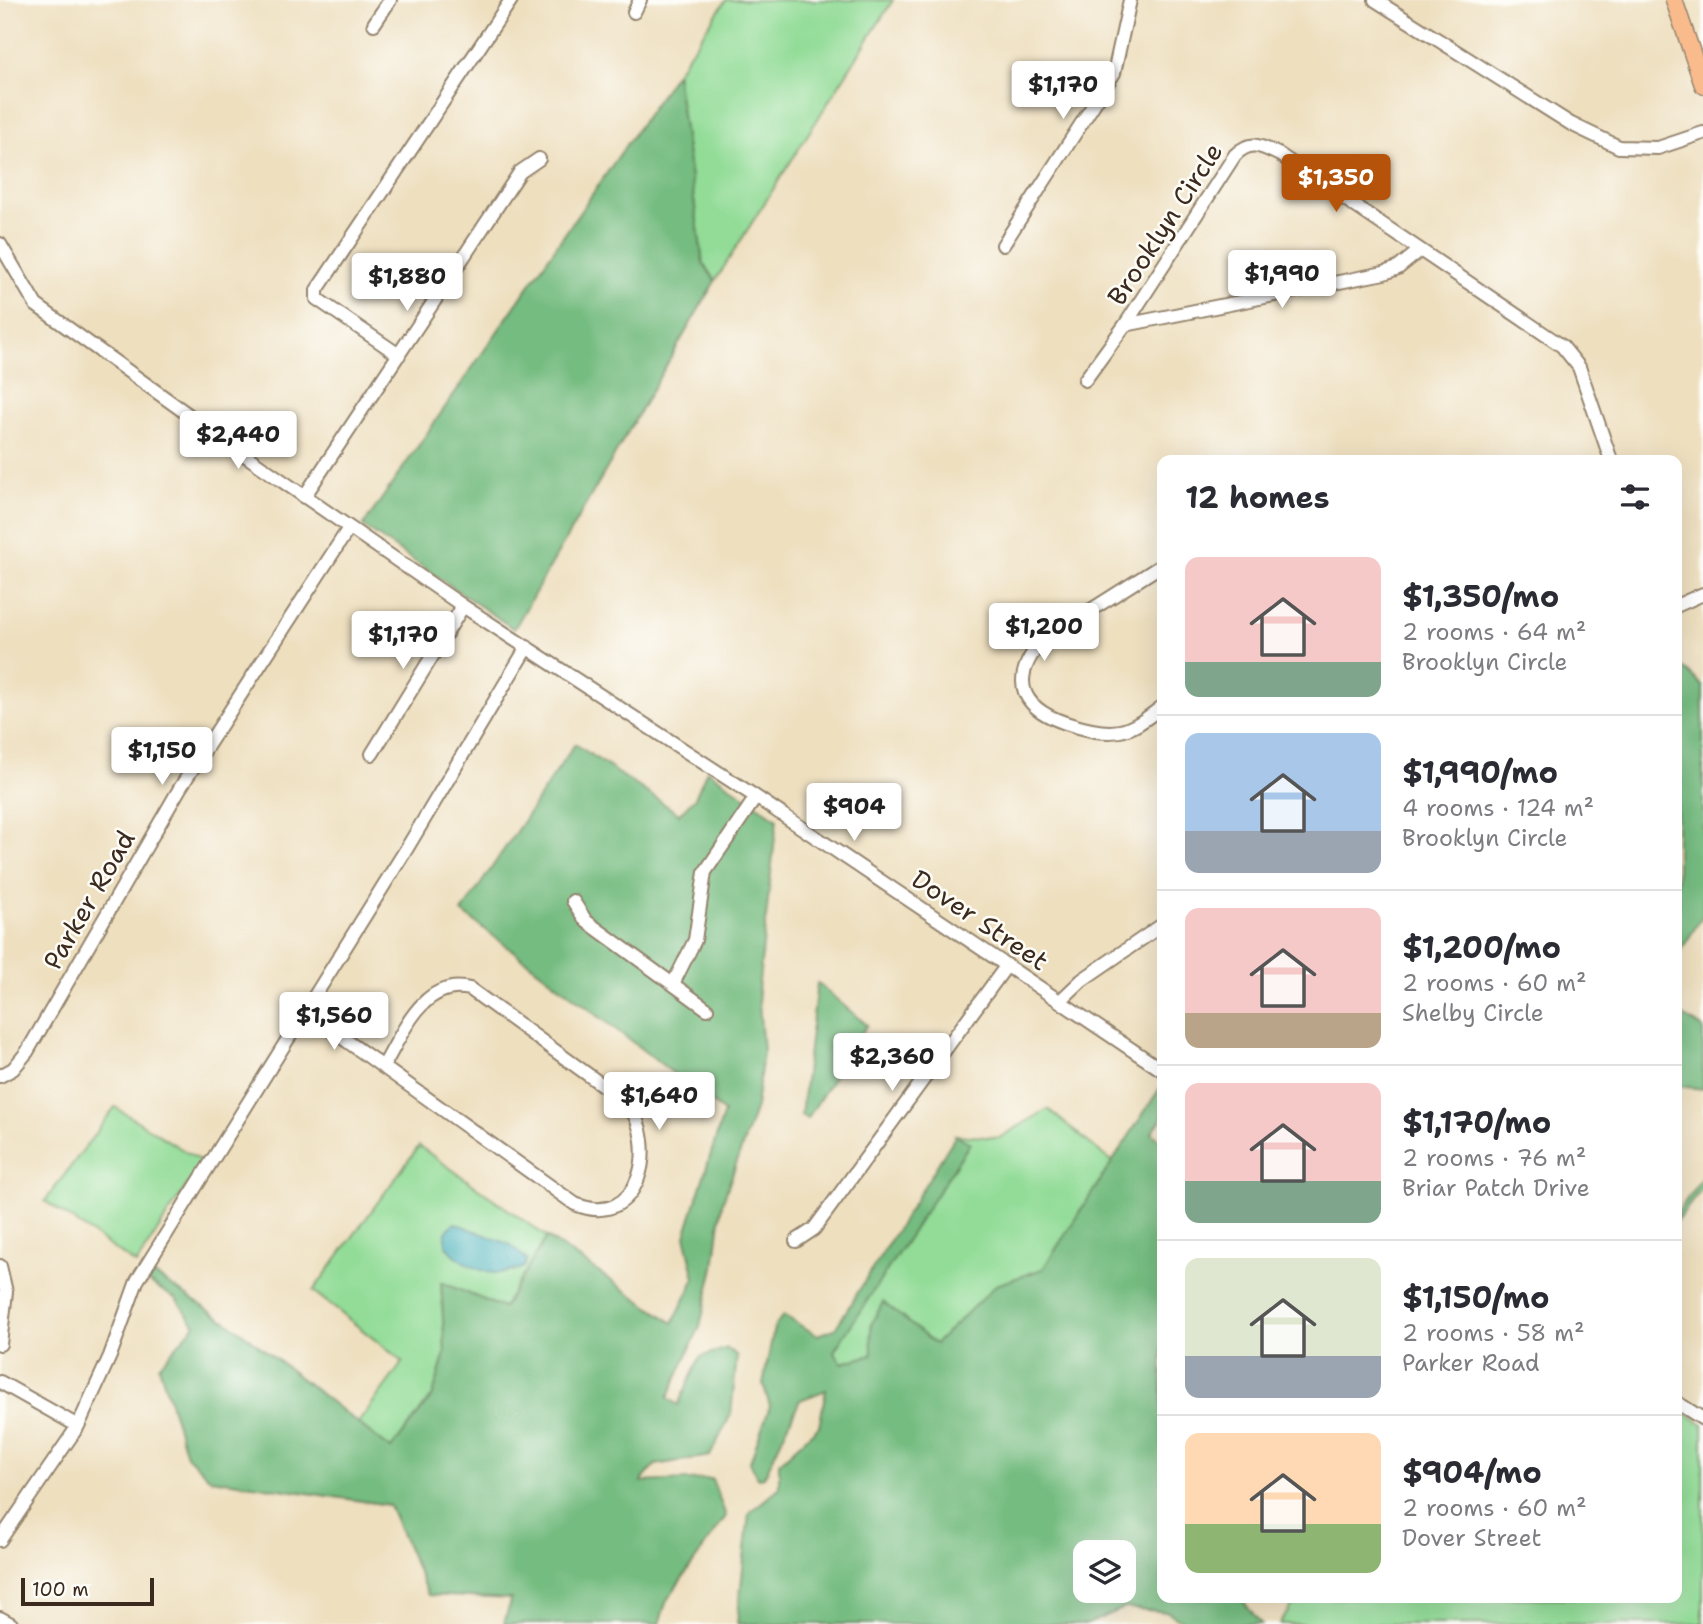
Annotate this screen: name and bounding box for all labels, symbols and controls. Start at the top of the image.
pin: $1,170 [1006,61,1120,121]
text: $1,170 [1028,69,1098,99]
street label: Brooklyn Circle [1099,136,1230,312]
pin: $1,350 [1279,154,1393,214]
text: $1,350 [1298,162,1374,192]
pin: $1,990 [1225,250,1339,310]
pin: $1,880 [350,254,464,313]
text: $1,990 [1244,258,1320,288]
text: $1,880 [368,261,446,291]
pin: $2,440 [181,412,295,471]
text: $2,440 [196,419,280,449]
text: 12 homes [1185,477,1329,518]
icon: filters [1616,478,1654,516]
text: $1,350/mo [1402,576,1559,617]
icon: home [1241,585,1325,669]
pin: $1,200 [987,604,1101,663]
text: $1,200 [1005,611,1083,641]
pin: $1,170 [346,612,460,671]
text: 2 rooms · 64 m² [1402,617,1586,647]
text: $1,170 [368,619,438,649]
text: Brooklyn Circle [1402,647,1568,677]
pin: $1,150 [105,728,219,787]
text: $1,150 [127,735,197,765]
text: $1,990/mo [1402,752,1558,793]
icon: home [1241,761,1325,845]
pin: $904 [813,784,895,843]
text: $904 [822,791,886,821]
text: 4 rooms · 124 m² [1402,793,1594,823]
text: Brooklyn Circle [1402,823,1568,853]
street label: Parker Road [35,824,143,976]
street label: Dover Street [905,861,1055,978]
text: $1,200/mo [1402,927,1561,968]
icon: home [1241,936,1325,1020]
text: 2 rooms · 60 m² [1402,968,1587,998]
pin: $1,560 [277,992,391,1052]
text: Shelby Circle [1402,998,1544,1028]
text: $1,560 [295,1000,373,1030]
pin: $2,360 [835,1034,949,1093]
text: $2,360 [849,1041,935,1071]
pin: $1,640 [602,1072,716,1132]
text: $1,640 [620,1080,698,1110]
text: $1,170/mo [1402,1102,1551,1143]
icon: home [1241,1111,1325,1195]
text: 2 rooms · 76 m² [1402,1143,1586,1173]
text: Briar Patch Drive [1402,1173,1590,1203]
text: $1,150/mo [1402,1277,1549,1318]
icon: home [1241,1286,1325,1370]
text: 2 rooms · 58 m² [1402,1318,1585,1348]
text: Parker Road [1402,1348,1540,1378]
text: $904/mo [1402,1452,1542,1493]
icon: home [1241,1461,1325,1545]
text: 2 rooms · 60 m² [1402,1493,1587,1523]
text: Dover Street [1402,1523,1541,1553]
map controls [1073,1540,1136,1603]
button: layers [1073,1540,1136,1603]
scale bar [21,1575,154,1607]
text: 100 m [32,1577,89,1602]

